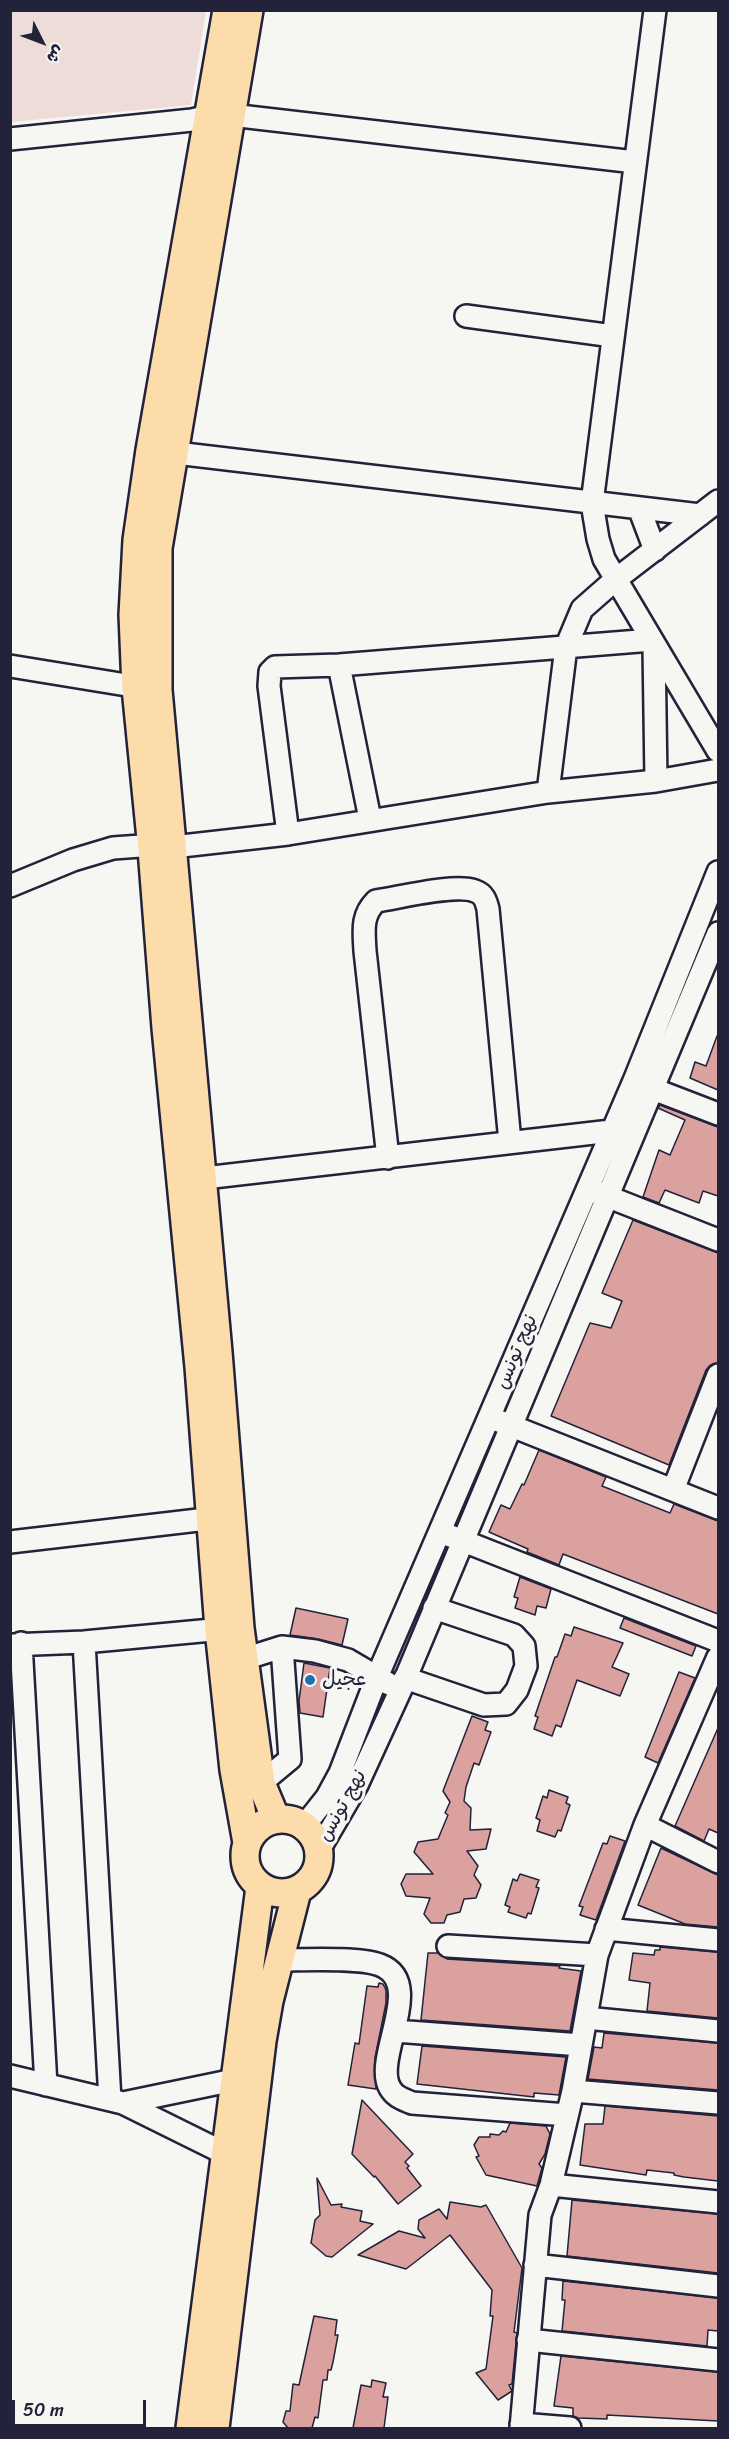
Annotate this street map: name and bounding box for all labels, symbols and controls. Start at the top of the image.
north arrow [12,12,72,72]
text: ش [39,38,72,71]
street label: نهج تونس [491,1311,543,1393]
place label: عجيل [322,1668,366,1692]
marker: عجيل [303,1673,317,1687]
street label: نهج تونس [313,1766,373,1846]
scale bar [15,2388,148,2426]
text: 50 m [23,2394,64,2426]

